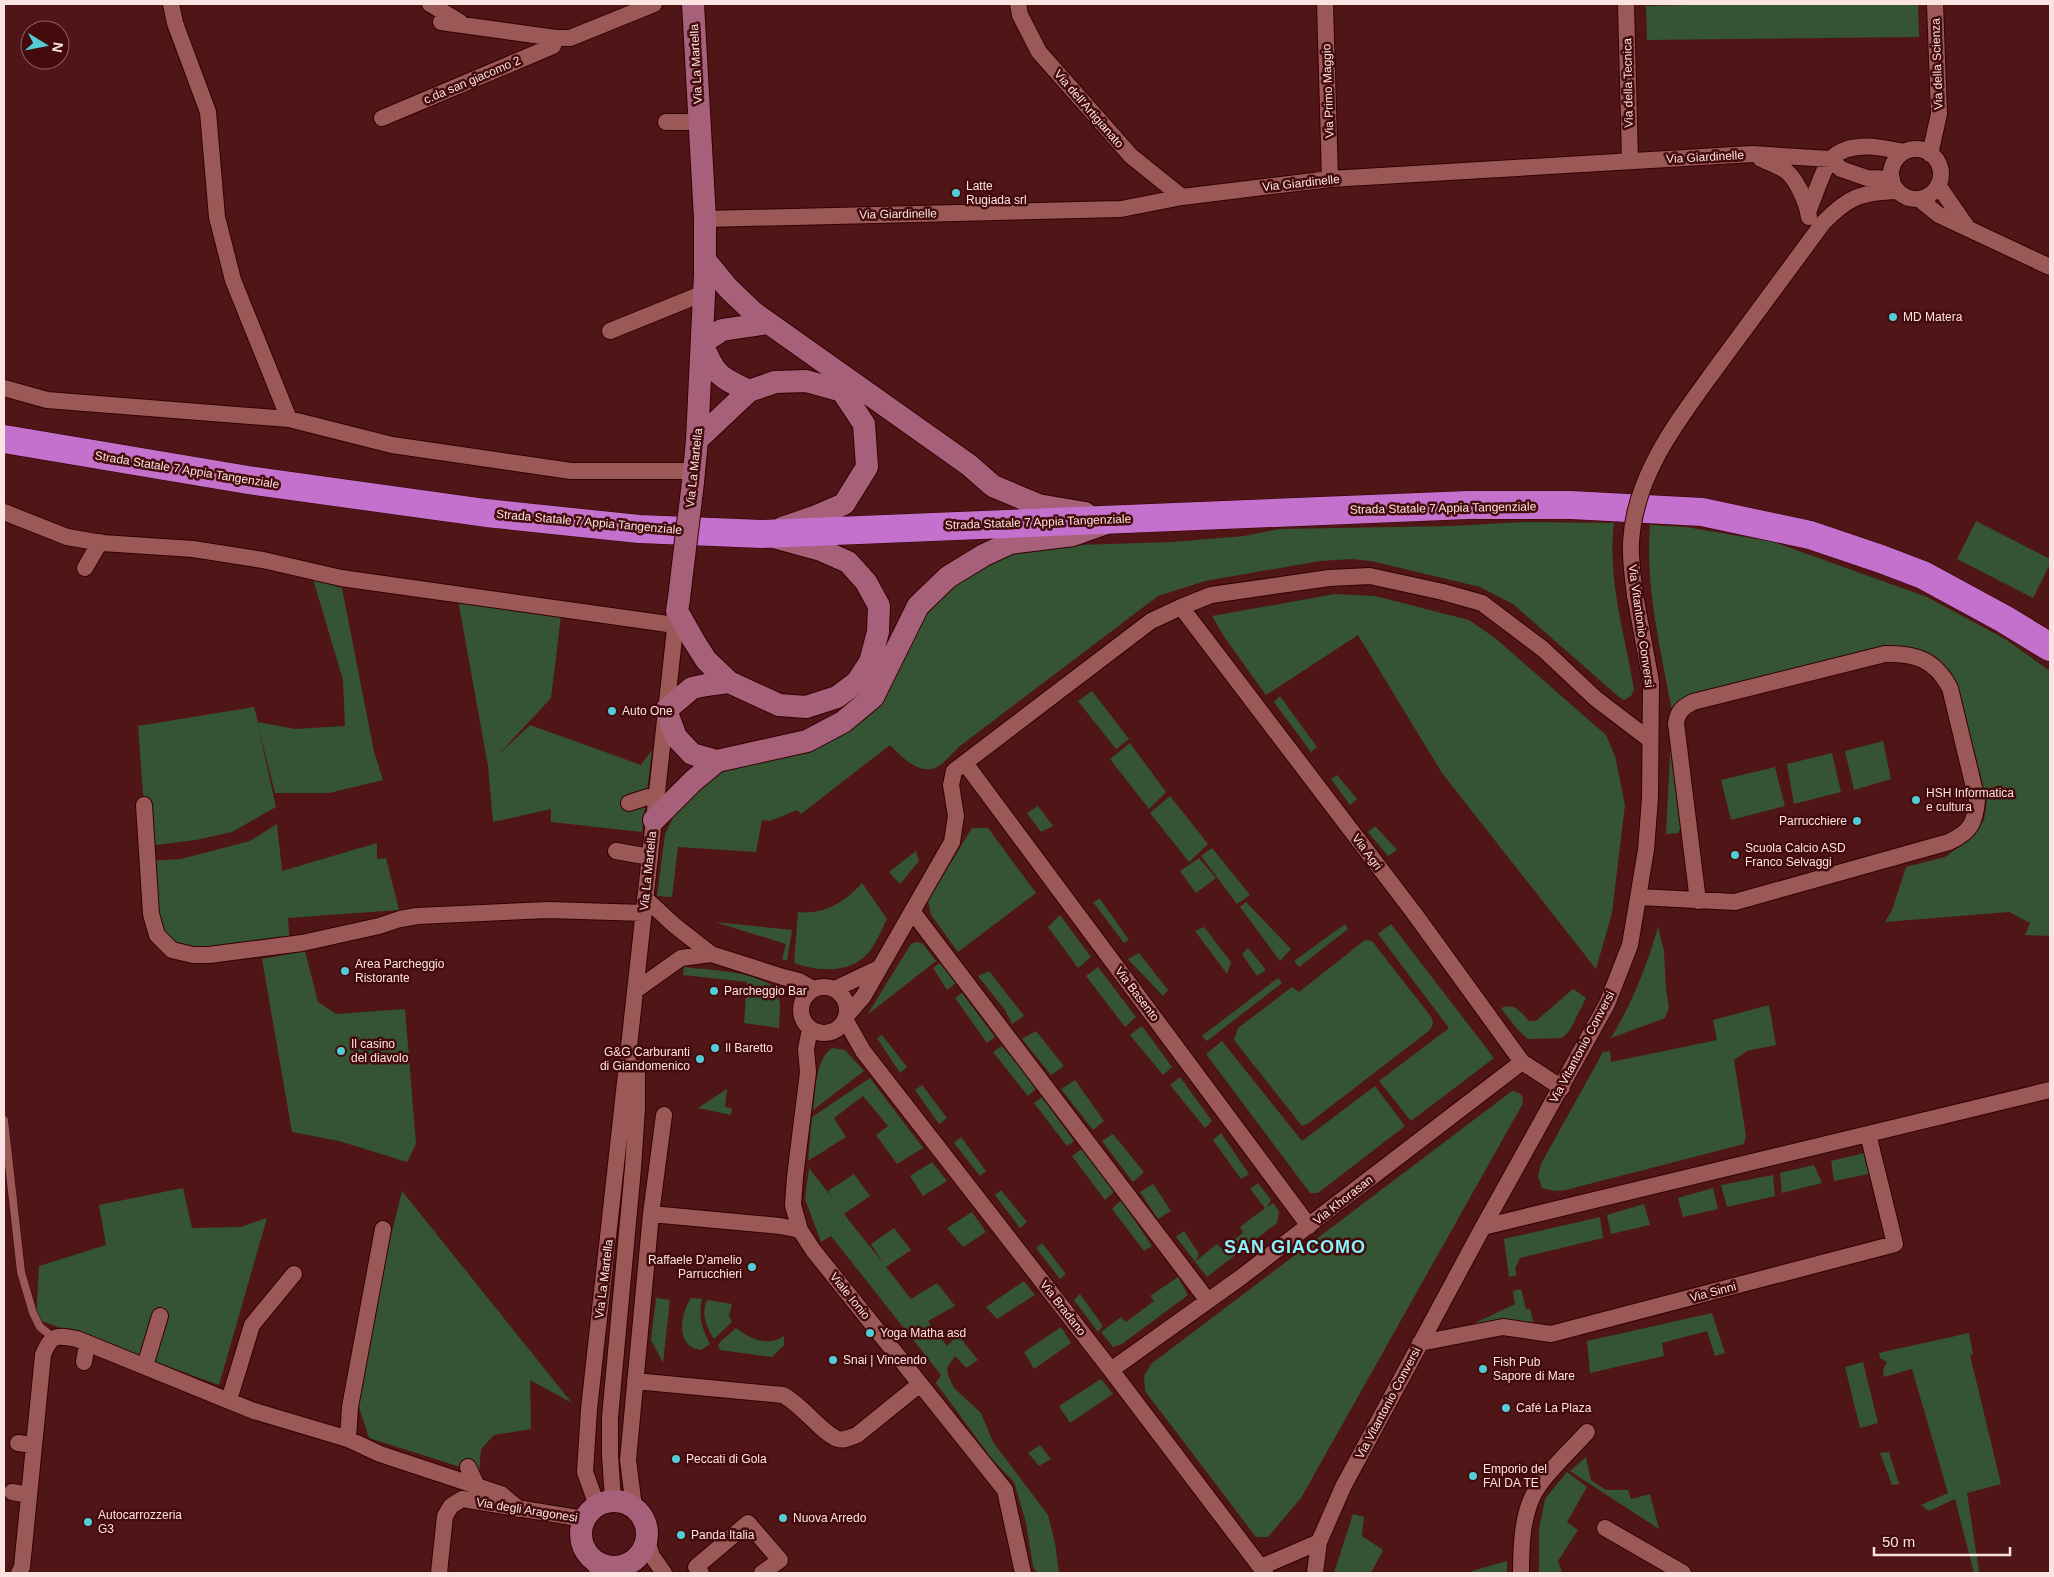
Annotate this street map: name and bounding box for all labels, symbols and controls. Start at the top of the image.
street label: Via della Scienza [1928,18,1946,110]
north arrow [20,20,70,70]
street label: Via La Martella [687,23,705,104]
street label: Via della Tecnica [1620,38,1636,128]
text: N [49,41,67,54]
street label: Via Primo Maggio [1319,43,1337,138]
street label: c.da san giacomo 2 [421,53,523,107]
street label: Via dell'Artigianato [1051,67,1127,151]
street label: Via Giardinelle [1666,148,1745,166]
street label: Via Giardinelle [1262,172,1341,194]
place label: Latte Rugiada srl [966,179,1027,207]
marker: Latte Rugiada srl [950,187,962,199]
street label: Via Giardinelle [859,206,937,222]
place label: MD Matera [1903,310,1963,324]
marker: MD Matera [1887,311,1899,323]
street label: Via La Martella [683,427,705,508]
street label: Strada Statale 7 Appia Tangenziale [94,448,281,492]
street label: Strada Statale 7 Appia Tangenziale [1350,499,1537,517]
street label: Strada Statale 7 Appia Tangenziale [495,507,683,537]
street label: Strada Statale 7 Appia Tangenziale [945,512,1132,532]
street label: Via Vitantonio Conversi [1625,563,1657,689]
place label: Auto One [622,704,673,718]
marker: Auto One [606,705,618,717]
place label: HSH Informatica e cultura [1926,786,2014,814]
marker: HSH Informatica e cultura [1910,794,1922,806]
place label: Parrucchiere [1779,814,1847,828]
marker: Parrucchiere [1851,815,1863,827]
street label: Via La Martella [637,830,659,911]
street label: Via Agri [1349,831,1385,873]
place label: Scuola Calcio ASD Franco Selvaggi [1745,841,1846,869]
marker: Scuola Calcio ASD Franco Selvaggi [1729,849,1741,861]
place label: Area Parcheggio Ristorante [355,957,445,985]
street label: Via Basento [1112,964,1162,1024]
marker: Area Parcheggio Ristorante [339,965,351,977]
place label: Parcheggio Bar [724,984,807,998]
marker: Parcheggio Bar [708,985,720,997]
street label: Via Vitantonio Conversi [1547,989,1617,1105]
place label: Il casino del diavolo [351,1037,409,1065]
place label: Il Baretto [725,1041,773,1055]
marker: Il Baretto [709,1042,721,1054]
marker: Il casino del diavolo [335,1045,347,1057]
place label: G&G Carburanti di Giandomenico [600,1045,690,1073]
marker: G&G Carburanti di Giandomenico [694,1053,706,1065]
street label: Via Khorasan [1310,1172,1376,1228]
district label: SAN GIACOMO [1224,1237,1366,1257]
street label: Via La Martella [592,1238,616,1319]
place label: Raffaele D'amelio Parrucchieri [648,1253,742,1281]
marker: Raffaele D'amelio Parrucchieri [746,1261,758,1273]
street label: Viale Ionio [827,1270,873,1322]
street label: Via Bradano [1037,1278,1089,1338]
street label: Via Sinni [1688,1279,1738,1305]
place label: Yoga Matha asd [880,1326,966,1340]
marker: Yoga Matha asd [864,1327,876,1339]
street label: Via Vitantonio Conversi [1353,1345,1423,1461]
place label: Snai | Vincendo [843,1353,927,1367]
marker: Snai | Vincendo [827,1354,839,1366]
place label: Fish Pub Sapore di Mare [1493,1355,1575,1383]
marker: Fish Pub Sapore di Mare [1477,1363,1489,1375]
place label: Café La Plaza [1516,1401,1592,1415]
marker: Café La Plaza [1500,1402,1512,1414]
place label: Peccati di Gola [686,1452,767,1466]
marker: Peccati di Gola [670,1453,682,1465]
place label: Emporio del FAI DA TE [1483,1462,1547,1490]
marker: Emporio del FAI DA TE [1467,1470,1479,1482]
street label: Via degli Aragonesi [475,1495,579,1525]
place label: Autocarrozzeria G3 [98,1508,182,1536]
place label: Nuova Arredo [793,1511,867,1525]
marker: Nuova Arredo [777,1512,789,1524]
marker: Autocarrozzeria G3 [82,1516,94,1528]
scale bar [1874,1524,2010,1556]
place label: Panda Italia [691,1528,755,1542]
marker: Panda Italia [675,1529,687,1541]
text: 50 m [1882,1533,1915,1550]

